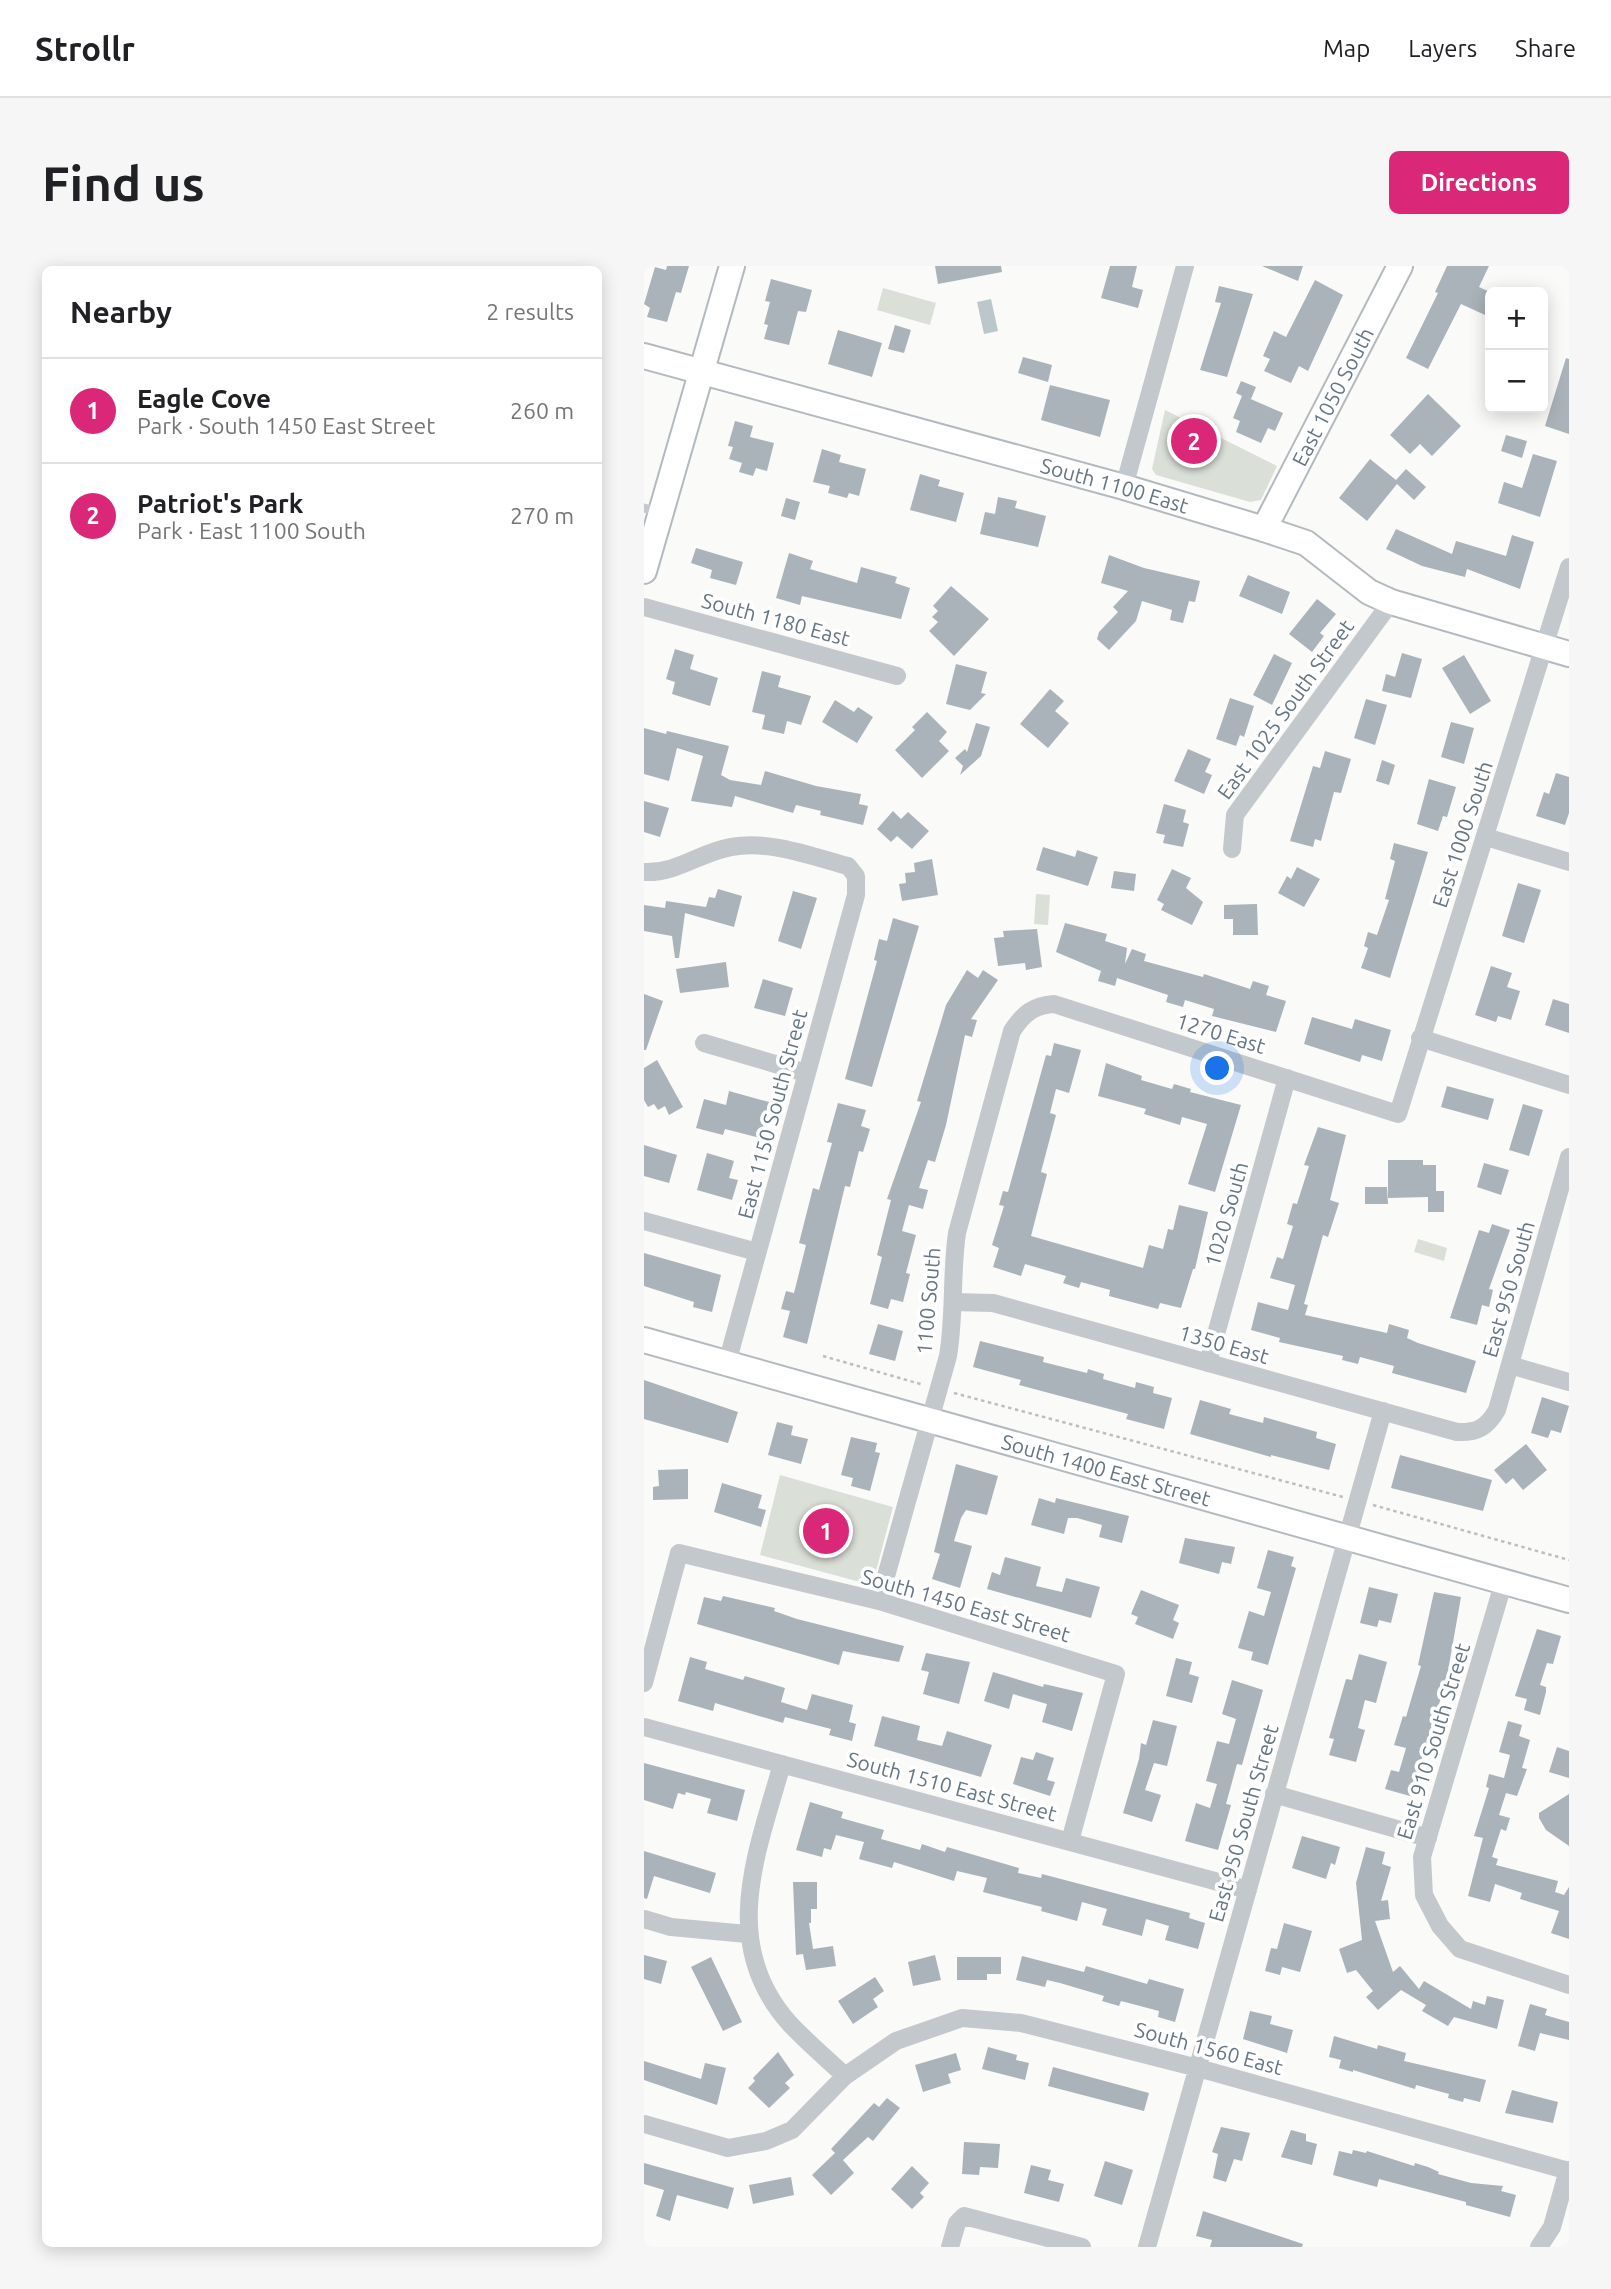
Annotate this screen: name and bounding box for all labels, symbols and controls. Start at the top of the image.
text: Strollr [35,30,135,67]
text: Map [1323,35,1370,62]
text: Layers [1408,35,1477,62]
text: Share [1515,35,1576,62]
button: Directions [1389,151,1569,214]
text: Find us [42,155,205,210]
map controls [1485,287,1548,413]
button: + [1485,287,1548,350]
text: Nearby [70,295,172,329]
text: 2 results [486,299,574,324]
street label: East 1050 South [1287,323,1378,470]
button: − [1485,350,1548,413]
text: Eagle Cove [137,384,271,413]
text: 1 [87,398,99,423]
text: 260 m [510,398,574,423]
text: Park · South 1450 East Street [137,413,435,438]
pin: 2 [1171,415,1217,467]
street label: South 1100 East [1038,453,1191,518]
text: Patriot's Park [137,489,303,518]
text: 2 [87,503,99,528]
text: 270 m [510,503,574,528]
text: Park · East 1100 South [137,518,366,543]
street label: South 1180 East [699,588,853,650]
street label: East 1025 South Street [1212,615,1358,803]
street label: East 1000 South [1427,758,1497,910]
street label: East 1150 South Street [732,1007,812,1221]
street label: 1270 East [1173,1008,1269,1058]
your location [1200,1051,1234,1085]
street label: 1020 South [1200,1159,1252,1269]
street label: East 950 South [1477,1218,1539,1360]
street label: 1100 South [911,1246,945,1356]
street label: 1350 East [1176,1320,1272,1368]
street label: South 1400 East Street [999,1429,1213,1511]
pin: 1 [803,1505,849,1557]
street label: South 1450 East Street [859,1564,1073,1646]
street label: East 910 South Street [1392,1640,1474,1842]
street label: East 950 South Street [1203,1722,1283,1924]
street label: South 1510 East Street [845,1746,1059,1826]
street label: South 1560 East [1132,2017,1286,2079]

